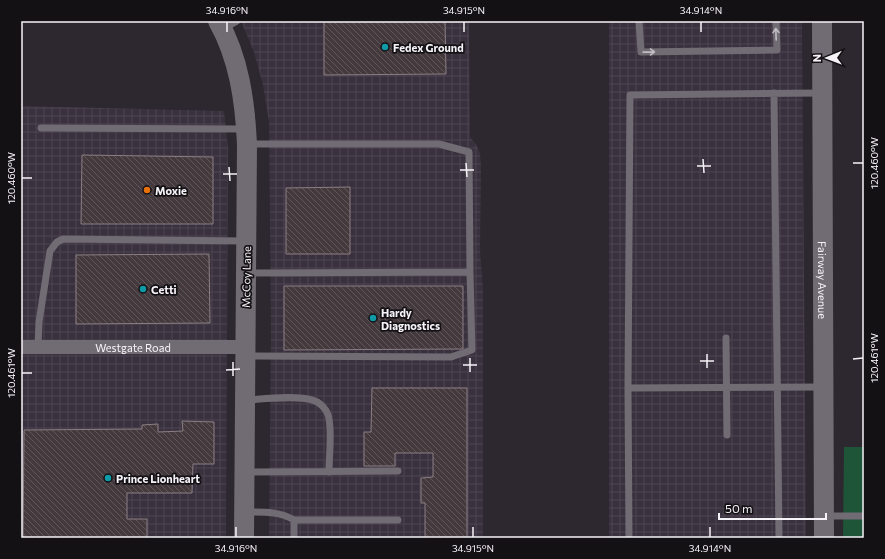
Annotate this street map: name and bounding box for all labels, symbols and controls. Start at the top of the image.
text: 34.916°N [206,4,248,16]
text: 34.915°N [443,4,485,16]
text: 34.914°N [680,4,722,16]
one-way arrow [773,28,780,41]
north arrow [807,38,847,78]
place label: Fedex Ground [393,41,464,54]
marker: Fedex Ground [380,42,390,52]
one-way arrow [642,48,655,56]
text: N [810,54,823,62]
text: 120.460°W [868,137,880,189]
text: 120.460°W [5,152,17,204]
place label: Moxie [155,184,187,197]
marker: Moxie [142,185,152,195]
street label: Fairway Avenue [816,241,830,319]
street label: McCoy Lane [239,246,253,308]
place label: Cetti [151,283,177,296]
marker: Cetti [138,284,148,294]
place label: Hardy Diagnostics [381,306,440,332]
marker: Hardy Diagnostics [368,313,378,323]
text: 120.461°W [868,333,880,383]
street label: Westgate Road [95,341,171,354]
text: 120.461°W [5,348,17,398]
place label: Prince Lionheart [116,472,200,485]
marker: Prince Lionheart [103,473,113,483]
scale bar [719,495,826,521]
text: 50 m [725,501,753,515]
text: 34.916°N [215,542,257,554]
text: 34.915°N [452,542,494,554]
text: 34.914°N [689,542,731,554]

